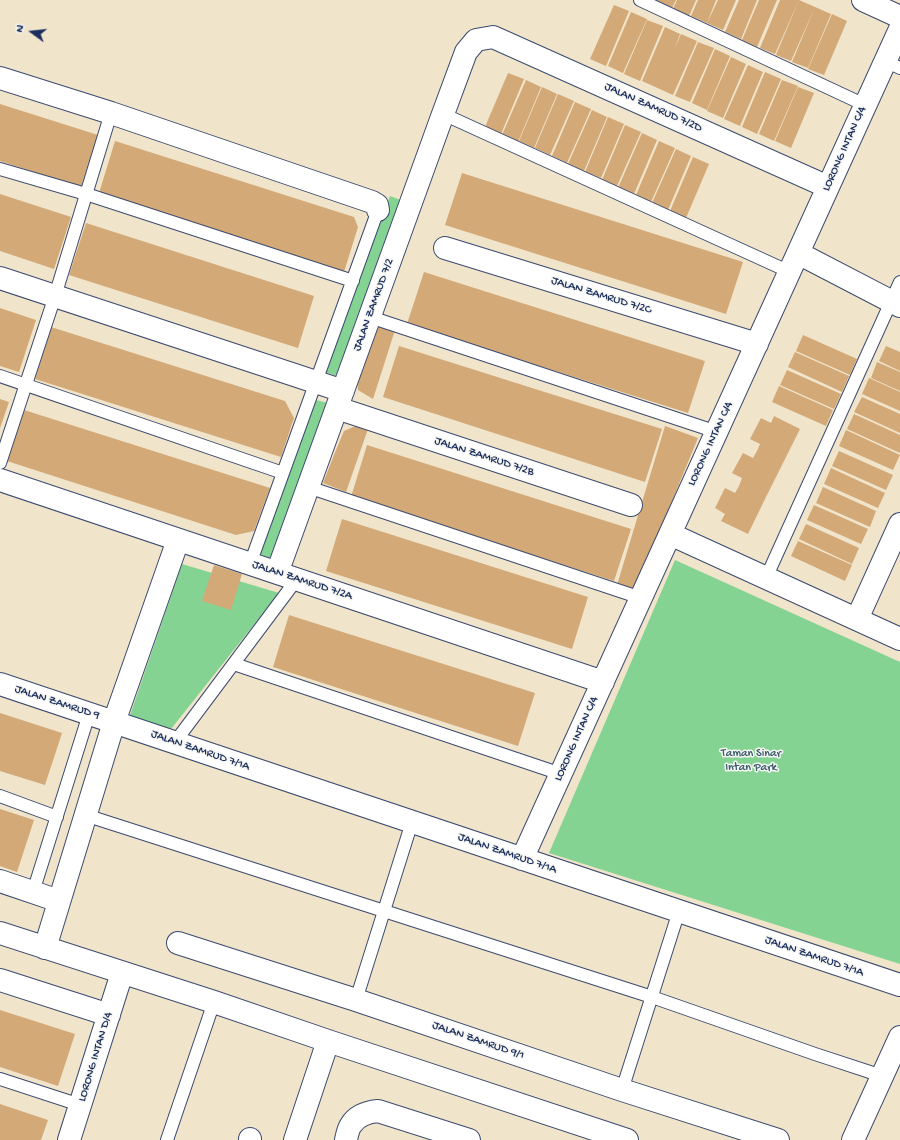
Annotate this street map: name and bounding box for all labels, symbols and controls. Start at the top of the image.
north arrow [12,12,52,52]
text: N [14,24,27,34]
street label: JALAN ZAMRUD 7/2D [602,80,704,136]
street label: LORONG INTAN C/4 [820,104,870,194]
street label: JALAN ZAMRUD 7/2 [351,257,397,353]
street label: JALAN ZAMRUD 7/2C [549,274,653,318]
street label: LORONG INTAN C/4 [685,399,737,489]
street label: JALAN ZAMRUD 7/2B [432,434,536,480]
street label: JALAN ZAMRUD 7/2A [250,558,354,604]
street label: JALAN ZAMRUD 9 [13,682,101,724]
street label: LORONG INTAN C/4 [552,694,602,784]
street label: JALAN ZAMRUD 7/1A [149,727,251,775]
park label: Taman Sinar Intan Park [721,747,781,775]
street label: JALAN ZAMRUD 7/1A [456,830,558,878]
street label: JALAN ZAMRUD 7/1A [763,933,865,981]
street label: LORONG INTAN D/4 [76,1010,116,1104]
street label: JALAN ZAMRUD 9/1 [430,1019,526,1063]

